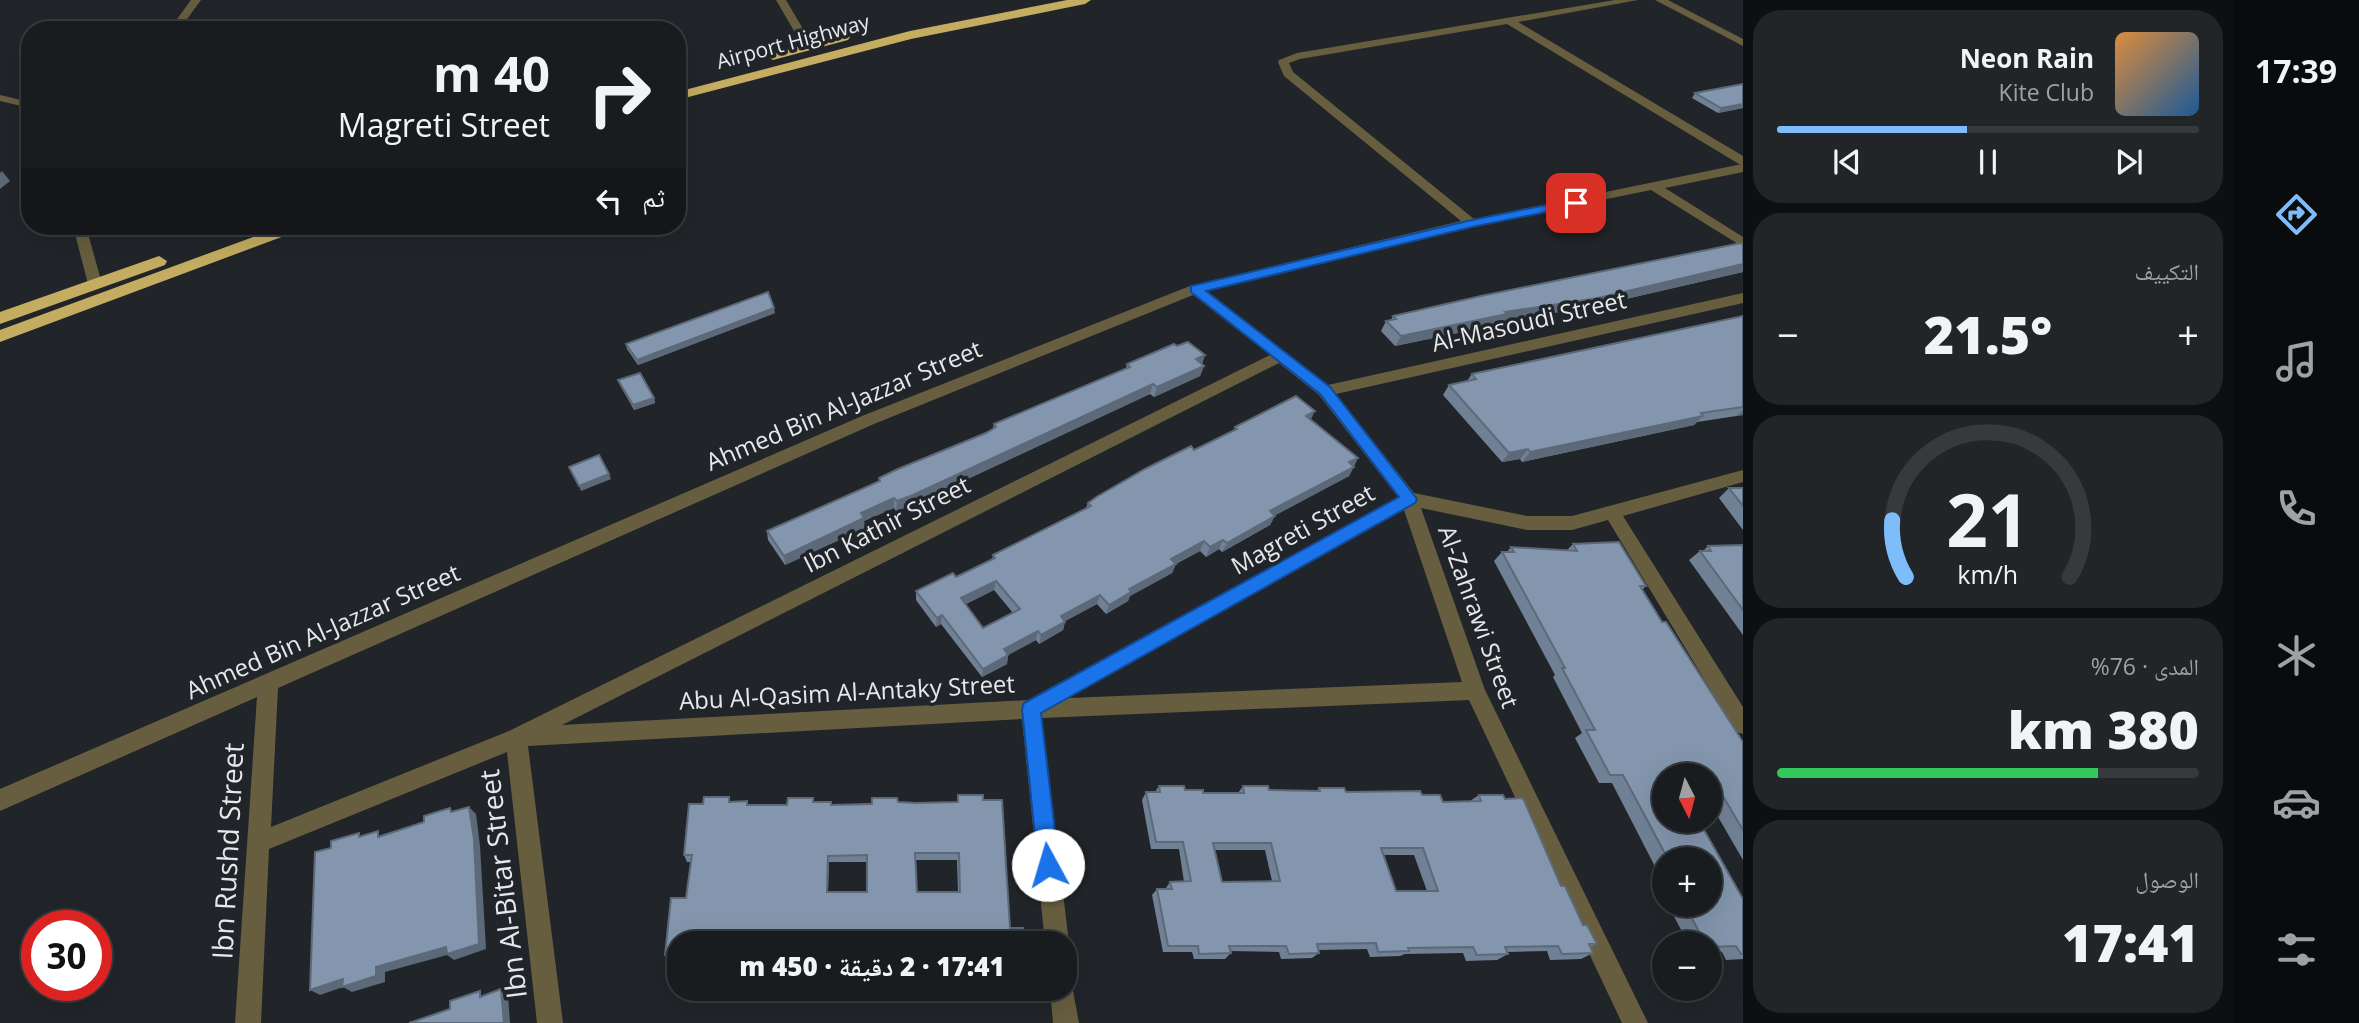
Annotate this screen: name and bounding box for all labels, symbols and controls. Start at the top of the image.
street label: Airport Highway [713,7,873,75]
text: 40 m [433,40,550,106]
text: Neon Rain [1960,40,2094,76]
icon: right [574,49,665,140]
text: 17:39 [2255,49,2337,92]
text: Kite Club [1999,76,2094,108]
text: Magreti Street [338,103,550,146]
icon: previous [1828,143,1866,181]
icon: pause [1969,143,2007,181]
icon: next [2110,143,2148,181]
pin [1546,173,1606,233]
text: ثم [642,179,665,215]
icon: left [590,182,628,220]
icon: arrive [1557,184,1595,222]
icon: directions [2272,190,2321,239]
text: التكييف [2134,255,2199,287]
street label: Al-Masoudi Street [1428,282,1629,359]
text: 21.5° [1924,298,2052,369]
text: − [1777,308,1799,360]
text: + [2177,308,2199,360]
street label: Ahmed Bin Al-Jazzar Street [700,331,986,478]
icon: music [2272,337,2321,386]
street label: Ibn Kathir Street [797,467,975,580]
text: 21 [1946,470,2030,569]
street label: Magreti Street [1225,476,1380,582]
icon: phone [2272,484,2321,533]
street label: Al-Zahrawi Street [1431,521,1528,712]
street label: Ahmed Bin Al-Jazzar Street [180,555,465,706]
text: km/h [1958,557,2018,591]
icon: climate [2272,631,2321,680]
text: المدى · 76% [2091,650,2199,682]
street label: Abu Al-Qasim Al-Antaky Street [678,666,1016,717]
text: 380 km [2008,693,2199,764]
street label: Ibn Rushd Street [202,742,252,960]
north arrow [1652,763,1722,833]
map controls [1652,763,1722,1001]
street label: Ibn Al-Bitar Street [469,767,535,1001]
icon: car [2272,778,2321,827]
position arrow [1011,828,1085,902]
button: + [1652,847,1722,917]
text: الوصول [2135,863,2199,895]
text: 17:41 [2062,906,2199,977]
speed limit sign: 30 [21,910,112,1001]
icon: filters [2272,925,2321,974]
button: − [1652,931,1722,1001]
text: 17:41 · 2 دقيقة · 450 m [739,948,1005,984]

